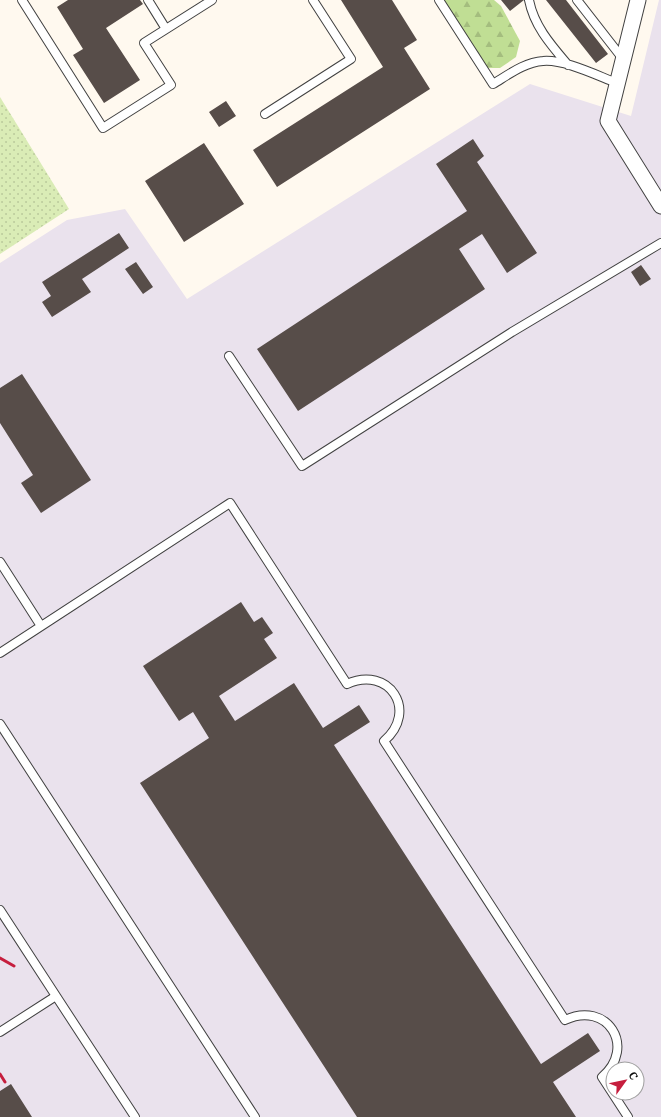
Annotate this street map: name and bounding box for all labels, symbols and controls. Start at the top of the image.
north arrow [605,1061,645,1101]
text: С [626,1069,641,1082]

